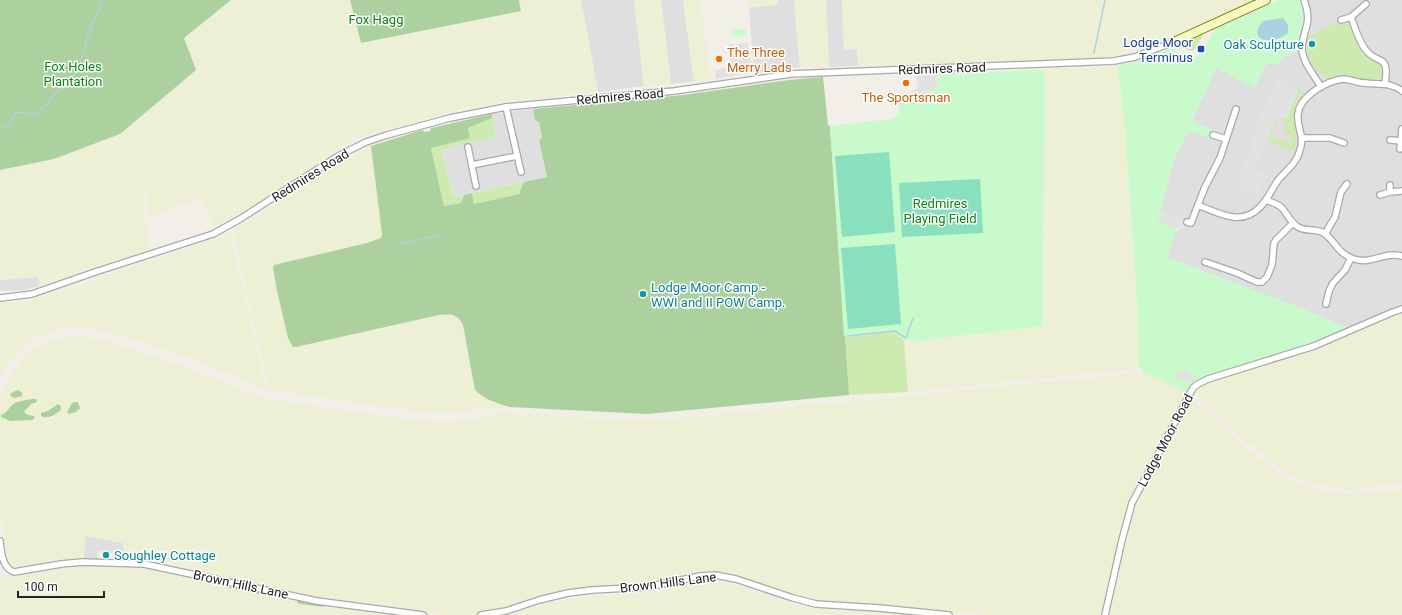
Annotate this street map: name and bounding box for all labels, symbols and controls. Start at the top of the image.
park label: Fox Hagg [349,12,403,27]
place label: Lodge Moor Terminus [1123,35,1194,65]
place label: Oak Sculpture [1223,37,1304,52]
marker: Oak Sculpture [1307,39,1317,49]
marker: Lodge Moor Terminus [1196,44,1206,54]
place label: The Three Merry Lads [727,45,792,75]
marker: The Three Merry Lads [714,54,724,64]
park label: Fox Holes Plantation [44,59,102,89]
street label: Redmires Road [898,59,986,78]
marker: The Sportsman [901,78,911,88]
street label: Redmires Road [576,85,664,108]
place label: The Sportsman [862,90,950,105]
street label: Redmires Road [269,146,351,205]
park label: Redmires Playing Field [903,196,977,226]
place label: Lodge Moor Camp - WWI and II POW Camp. [651,280,786,310]
marker: Lodge Moor Camp - WWI and II POW Camp. [638,289,648,299]
street label: Lodge Moor Road [1135,391,1196,489]
place label: Soughley Cottage [114,548,216,563]
marker: Soughley Cottage [101,550,111,560]
street label: Brown Hills Lane [192,567,290,602]
street label: Brown Hills Lane [619,569,717,596]
scale bar [18,573,104,599]
text: 100 m [24,580,58,594]

